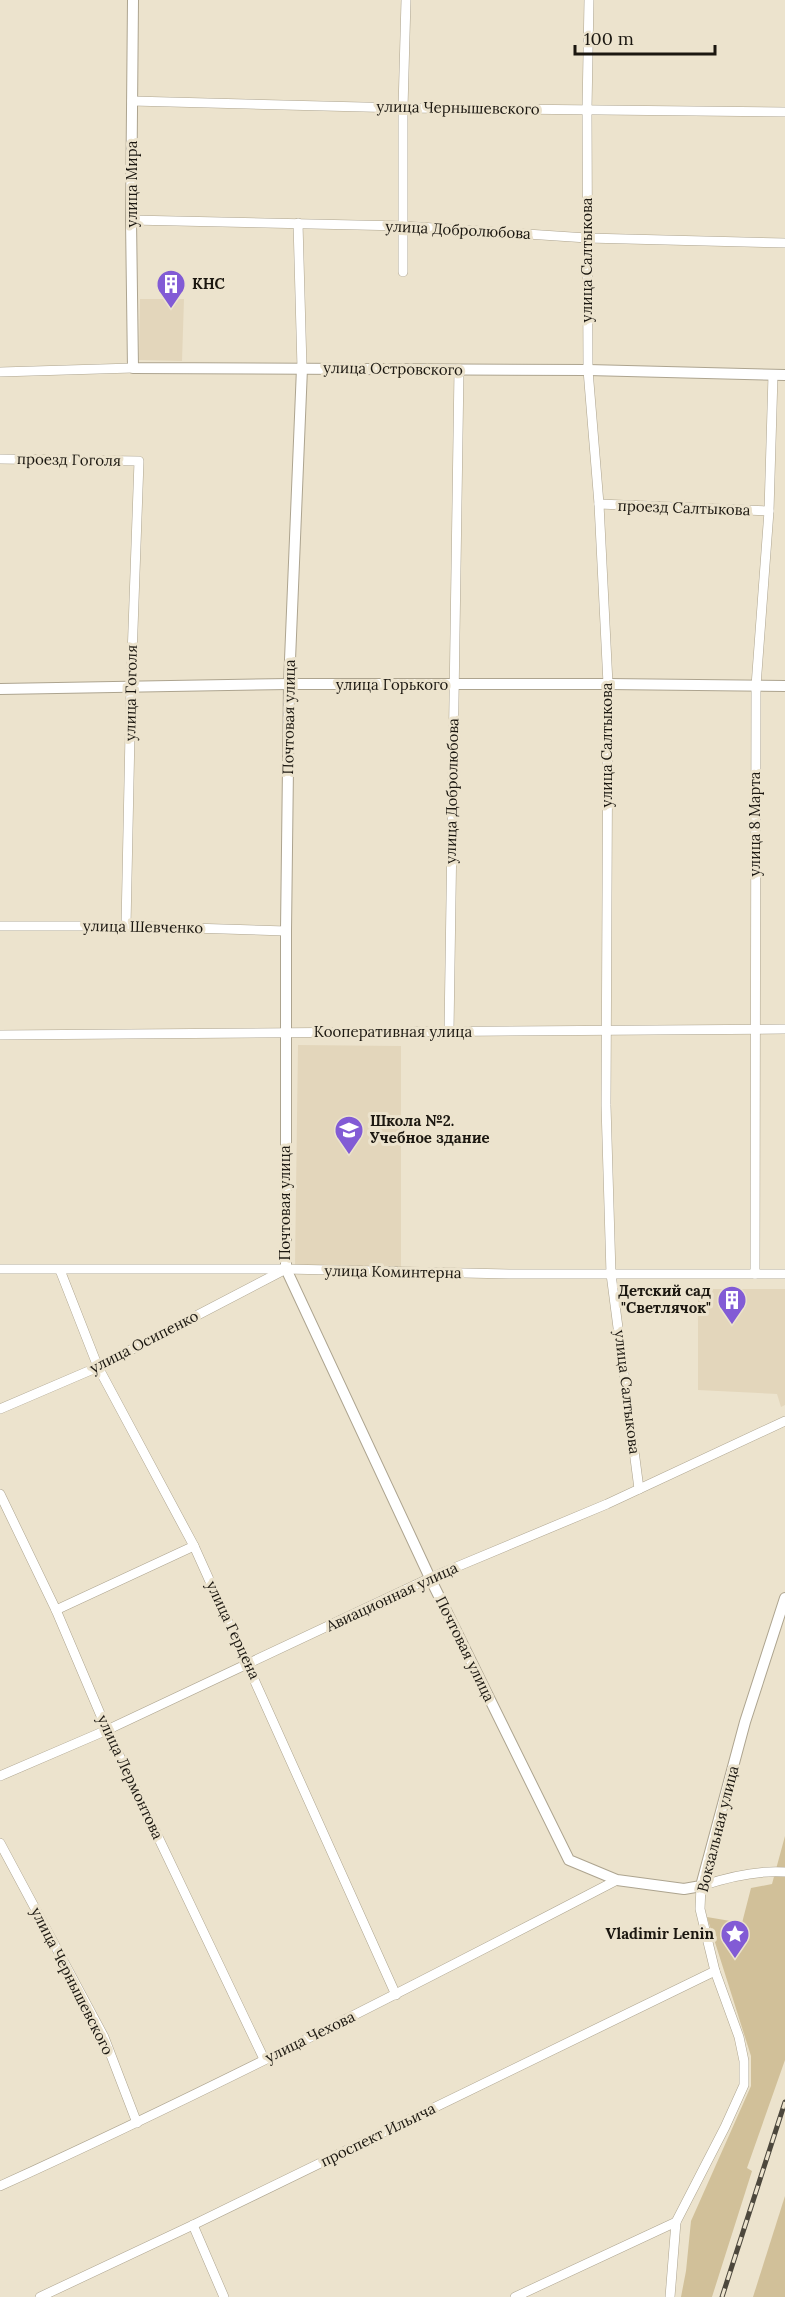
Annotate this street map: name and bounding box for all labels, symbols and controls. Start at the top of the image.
scale bar [575,18,714,56]
text: 100 m [584,27,634,50]
street label: улица Чернышевского [376,97,540,118]
street label: улица Мира [122,140,141,227]
street label: улица Салтыкова [577,197,596,323]
street label: улица Добролюбова [385,216,532,243]
building icon: КНС [155,268,187,310]
place label: КНС [192,274,226,293]
street label: улица Островского [323,358,463,379]
street label: проезд Гоголя [17,449,121,470]
street label: проезд Салтыкова [617,496,751,519]
street label: улица Гоголя [120,645,141,741]
street label: Почтовая улица [278,659,299,775]
street label: улица Горького [336,675,449,694]
street label: улица Салтыкова [597,682,616,808]
street label: улица Добролюбова [441,718,462,864]
street label: улица 8 Марта [745,771,764,877]
street label: улица Шевченко [83,916,204,937]
street label: Кооперативная улица [314,1022,473,1041]
place label: Школа №2. Учебное здание [370,1111,490,1147]
school or university icon: Школа №2. Учебное здание [333,1114,365,1156]
street label: Почтовая улица [275,1145,294,1261]
street label: улица Коминтерна [324,1261,462,1282]
place label: Детский сад "Светлячок" [618,1281,711,1317]
building icon: Детский сад "Светлячок" [716,1284,748,1326]
street label: улица Осипенко [86,1306,202,1377]
street label: улица Салтыкова [610,1329,645,1455]
street label: Авиационная улица [322,1558,461,1636]
street label: улица Герцена [202,1577,265,1682]
street label: Почтовая улица [432,1593,499,1705]
street label: улица Лермонтова [93,1711,168,1842]
street label: Вокзальная улица [693,1763,742,1894]
street label: улица Чернышевского [27,1904,118,2058]
place icon: Vladimir Lenin [719,1918,751,1960]
place label: Vladimir Lenin [606,1924,714,1943]
street label: улица Чехова [262,2006,358,2067]
street label: проспект Ильича [317,2098,439,2171]

